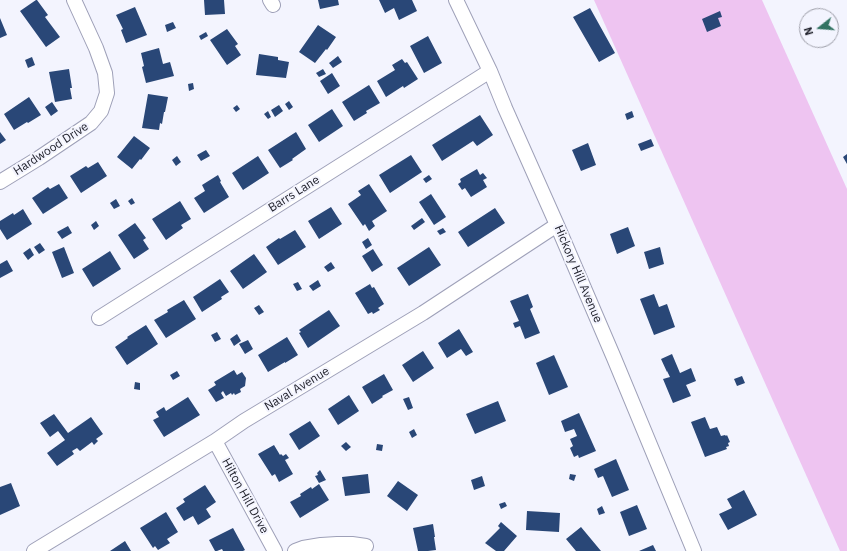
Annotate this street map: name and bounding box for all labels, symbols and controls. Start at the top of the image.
north arrow [799,8,839,48]
text: N [801,25,816,37]
street label: Hardwood Drive [11,119,91,179]
street label: Barrs Lane [266,173,322,215]
street label: Hickory Hill Avenue [551,223,605,325]
street label: Naval Avenue [262,364,332,414]
street label: Hilton Hill Drive [218,456,272,536]

